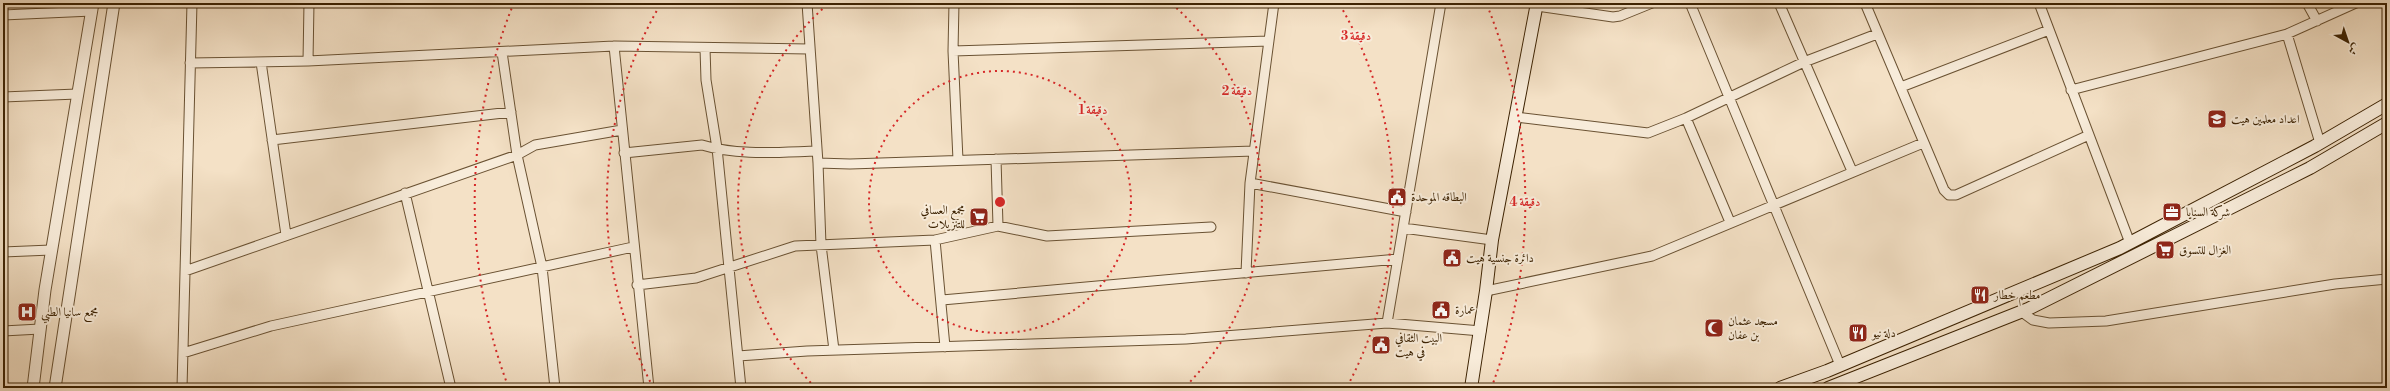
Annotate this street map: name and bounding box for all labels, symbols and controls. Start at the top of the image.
north arrow [2328,22,2368,62]
text: 3 دقيقة [1341,29,1371,44]
text: ش [2345,40,2362,58]
text: 2 دقيقة [1222,84,1252,99]
text: 1 دقيقة [1079,103,1107,118]
school or university icon: اعداد معلمين هيت [2206,108,2228,130]
place label: اعداد معلمين هيت [2231,112,2300,127]
public building icon: البطاقه الموحدة [1386,186,1408,208]
place label: البطاقه الموحدة [1411,190,1467,205]
centre of rings [993,195,1007,209]
text: 4 دقيقة [1510,195,1540,210]
office icon: شركة السنايا [2161,201,2183,223]
place label: مجمع العسافي للتنزيلات [921,203,965,232]
place label: شركة السنايا [2186,204,2230,220]
supermarket icon: مجمع العسافي للتنزيلات [968,206,990,228]
supermarket icon: الغزال للتسوق [2154,239,2176,261]
place label: الغزال للتسوق [2179,243,2232,258]
public building icon: دائرة جنسية هيت [1441,247,1463,269]
place label: دائرة جنسية هيت [1466,251,1534,266]
restaurant icon: مطعم خطار [1969,284,1991,306]
place label: مطعم خطار [1993,288,2040,306]
public building icon: عمارة [1430,299,1452,321]
hospital icon: مجمع سانيا الطبي [16,301,38,323]
place label: عمارة [1455,303,1476,318]
place label: مجمع سانيا الطبي [41,305,98,324]
place label: مسجد عثمان بن عفان [1728,314,1778,343]
mosque icon: مسجد عثمان بن عفان [1703,317,1725,339]
restaurant icon: دلة نيو [1847,322,1869,344]
place label: دلة نيو [1871,326,1896,341]
place label: البيت الثقافي في هيت [1395,331,1442,362]
public building icon: البيت الثقافي في هيت [1370,334,1392,356]

